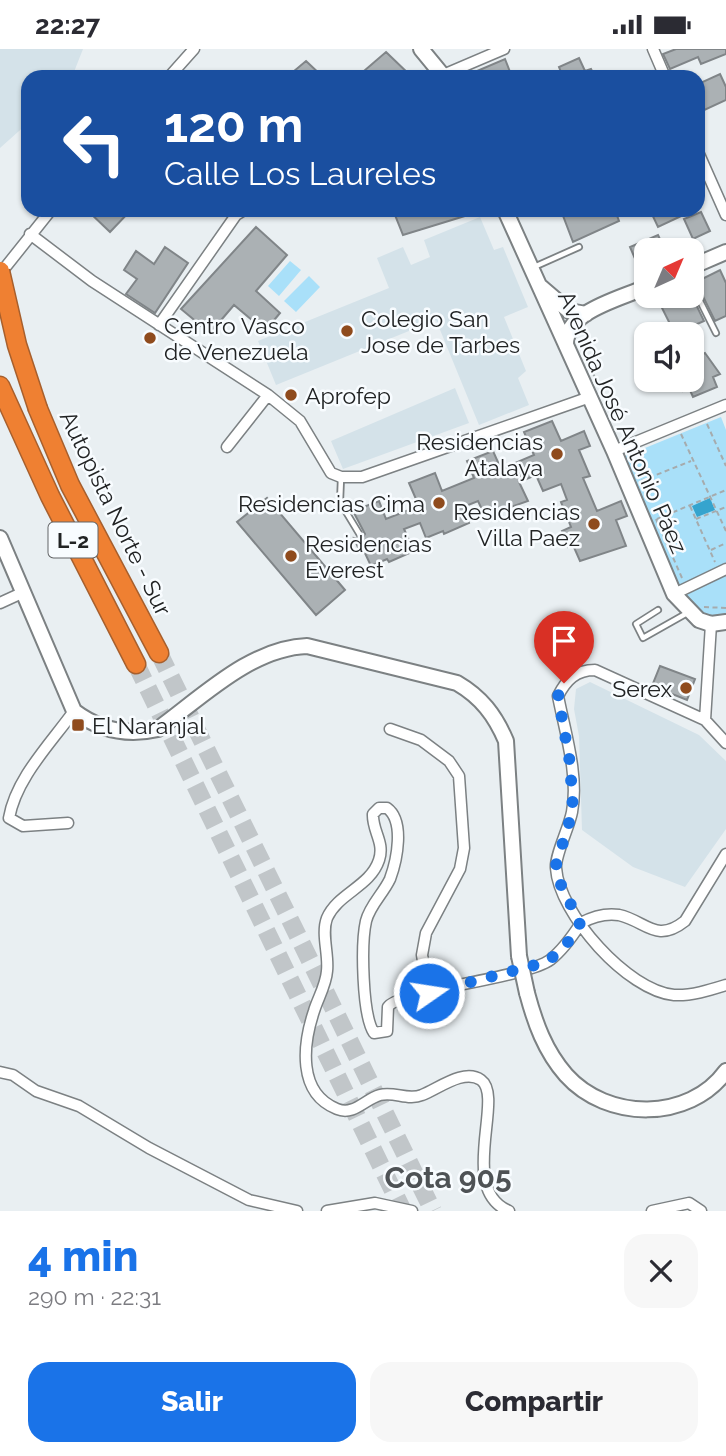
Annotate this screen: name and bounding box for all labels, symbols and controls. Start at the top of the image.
text: 22:27 [35,10,100,40]
text: 120 m [164,96,303,153]
icon: left [49,98,140,189]
text: Calle Los Laureles [164,155,436,192]
north arrow [634,238,704,308]
map controls [634,238,704,392]
street label: Avenida José Antonio Páez [553,287,693,557]
place label: Colegio San Jose de Tarbes [361,305,520,358]
place label: Centro Vasco de Venezuela [164,312,309,365]
button: sound [634,322,704,392]
marker: Colegio San Jose de Tarbes [339,323,355,339]
marker: Centro Vasco de Venezuela [142,330,158,346]
place label: Aprofep [305,382,391,409]
marker: Aprofep [283,387,299,403]
street label: Autopista Norte - Sur [55,406,177,620]
place label: Residencias Atalaya [416,428,543,481]
marker: Residencias Atalaya [549,446,565,462]
place label: Residencias Cima [238,490,425,517]
marker: Residencias Cima [431,495,447,511]
place label: Residencias Villa Paez [453,498,580,551]
marker: Residencias Villa Paez [586,516,602,532]
road number: L-2 [48,523,98,557]
place label: Residencias Everest [305,530,432,583]
marker: Residencias Everest [283,548,299,564]
pin [534,611,594,683]
icon: arrive [545,622,583,660]
place label: Serex [612,675,672,702]
marker: Serex [678,680,694,696]
place label: El Naranjal [92,712,206,739]
marker: El Naranjal [70,717,86,733]
position arrow [392,956,466,1030]
district label: Cota 905 [384,1160,512,1195]
text: 4 min [28,1232,138,1281]
button: close [624,1234,698,1308]
text: 290 m · 22:31 [28,1283,161,1310]
button: Salir [28,1362,356,1442]
button: Compartir [370,1362,698,1442]

